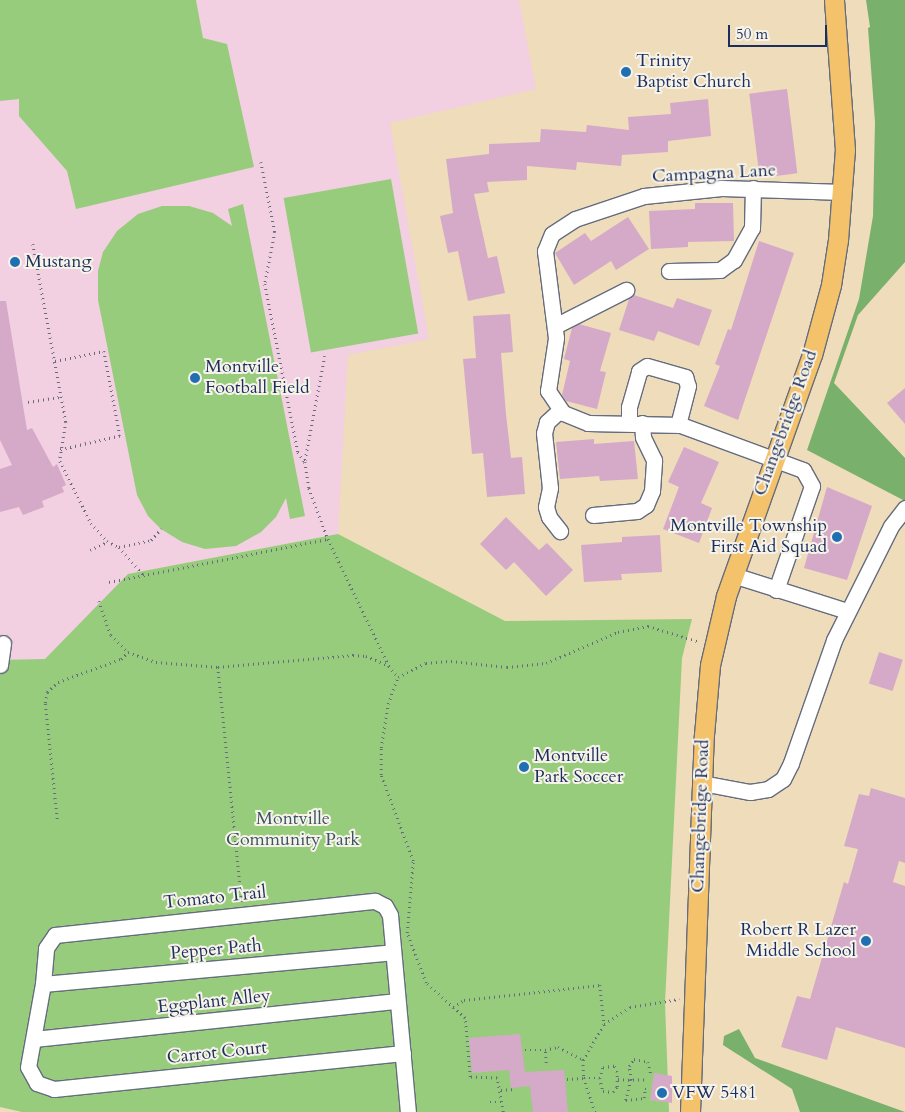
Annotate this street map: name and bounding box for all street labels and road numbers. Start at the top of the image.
street label: Campagna Lane [651,160,777,188]
street label: Changebridge Road [750,347,822,499]
street label: Changebridge Road [688,739,714,893]
street label: Tomato Trail [162,882,268,914]
street label: Pepper Path [169,935,263,965]
street label: Eggplant Alley [156,985,272,1019]
street label: Carrot Court [166,1037,268,1069]

